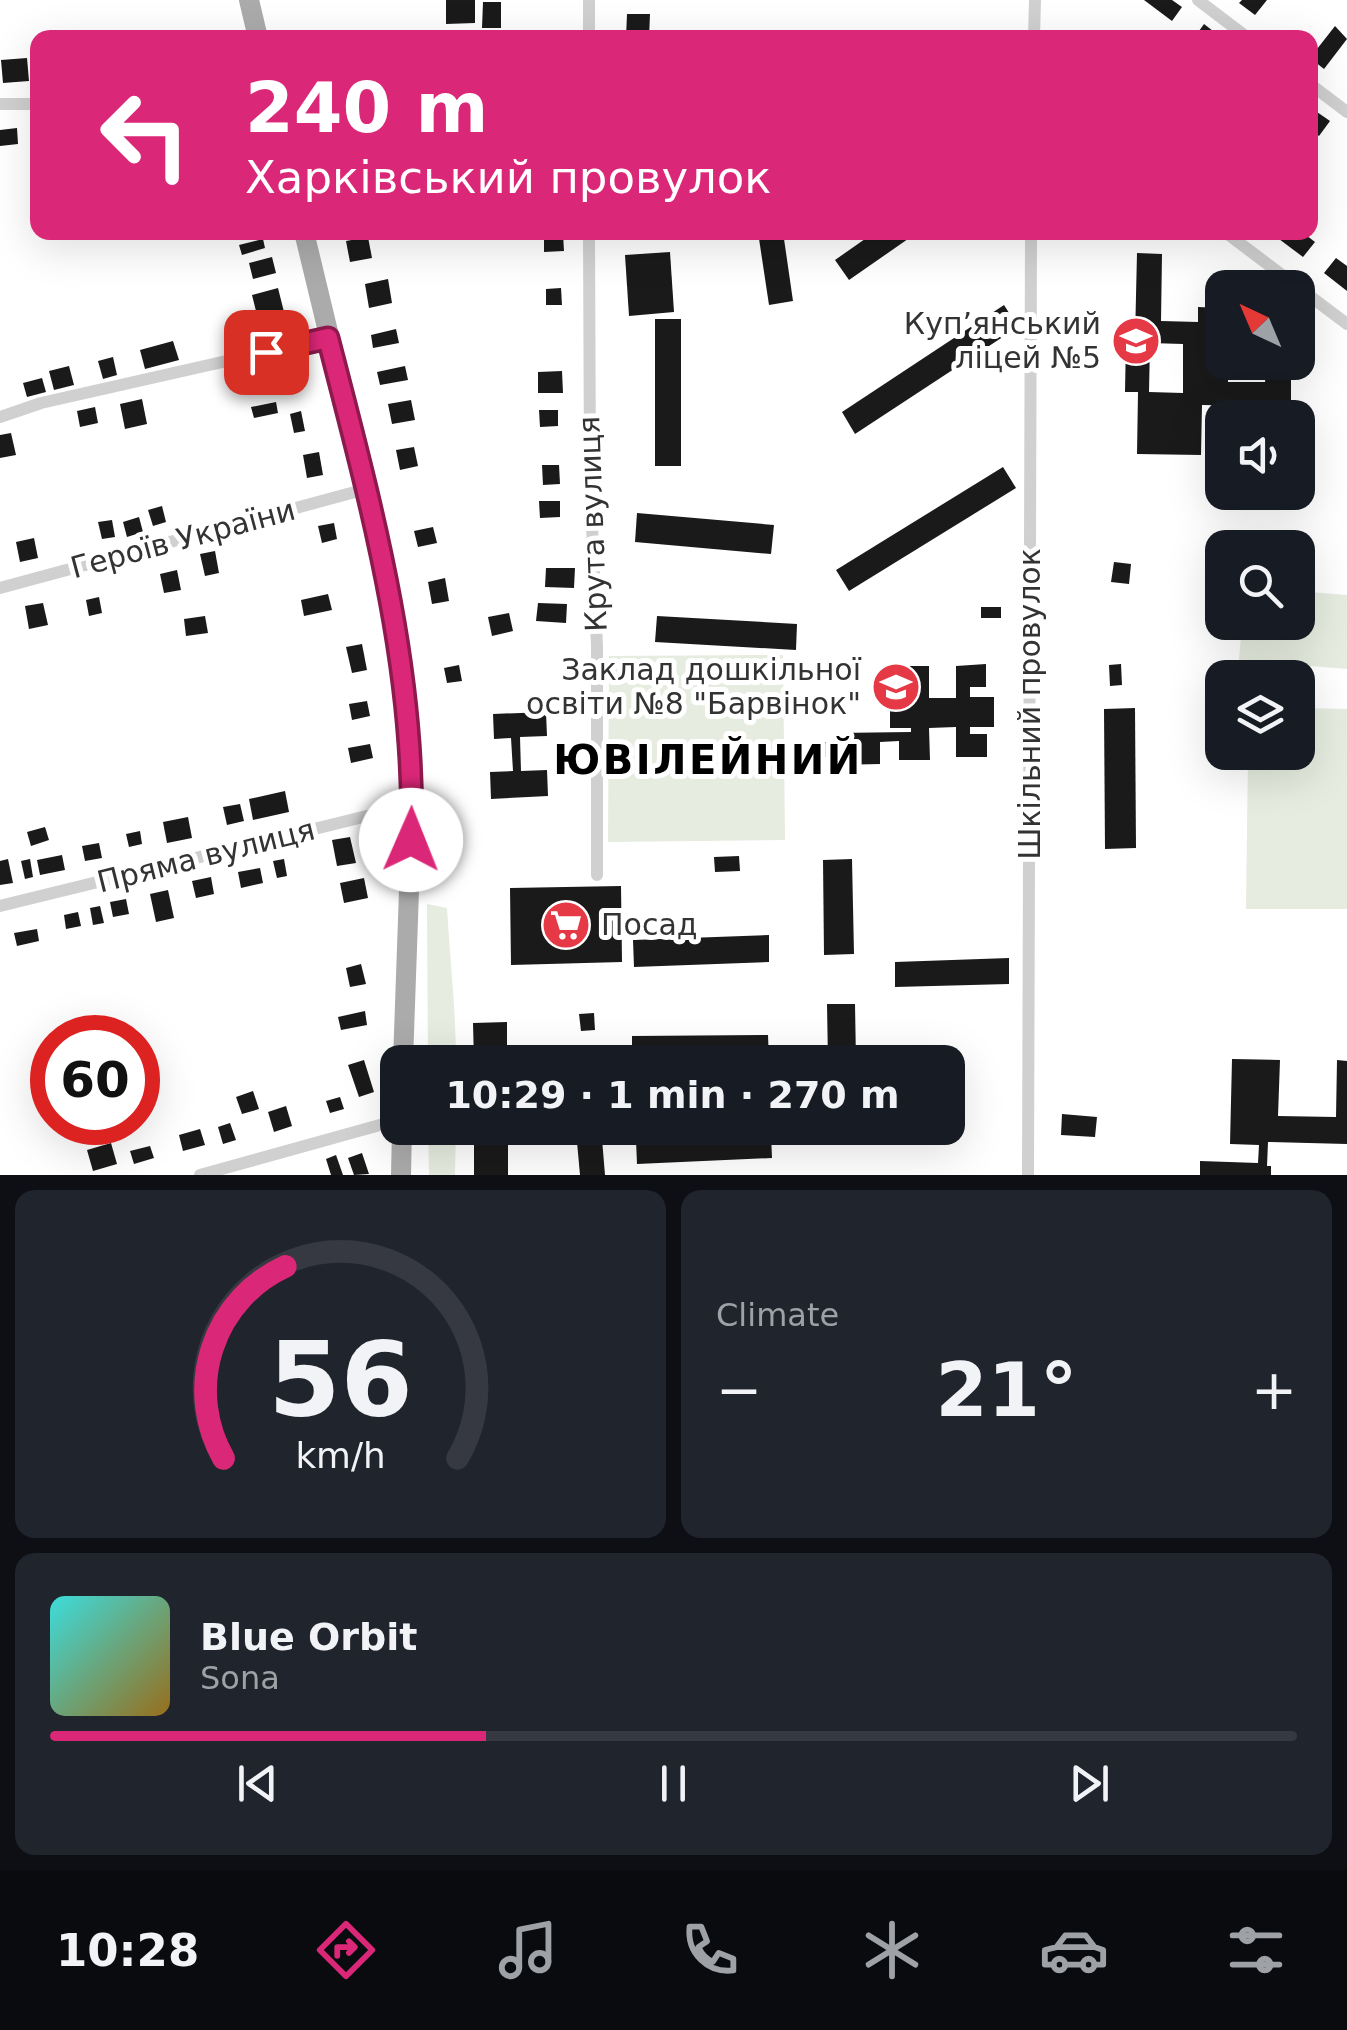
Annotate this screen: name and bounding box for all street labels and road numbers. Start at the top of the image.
street label: Крута вулиця [571,415,614,633]
street label: Героїв України [67,492,299,585]
street label: Шкільний провулок [1012,548,1047,860]
street label: Пряма вулиця [94,812,318,899]

